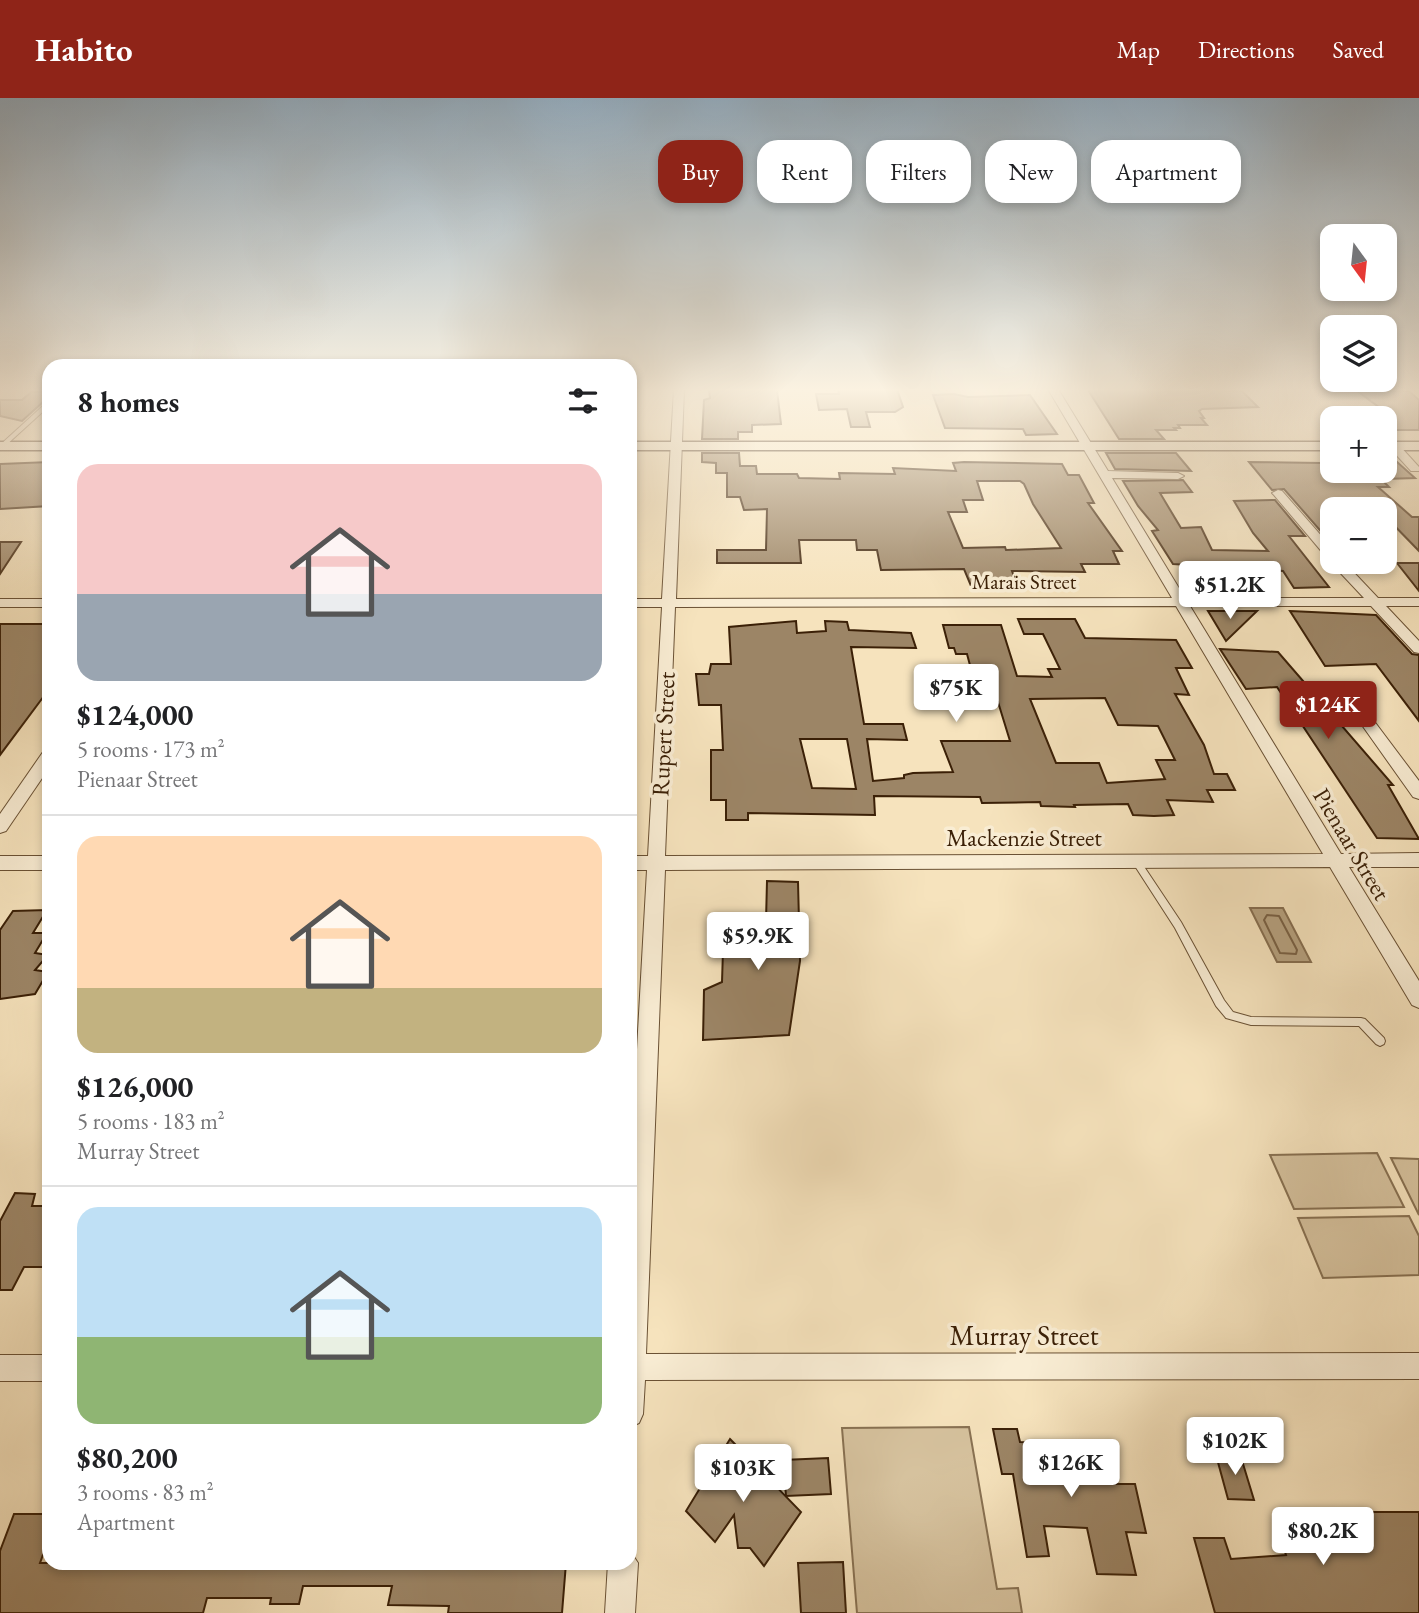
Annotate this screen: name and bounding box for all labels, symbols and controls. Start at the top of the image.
text: Habito [35,28,132,71]
text: Map [1117,34,1160,65]
text: Directions [1198,34,1295,65]
text: Saved [1333,34,1384,65]
chip: Buy [658,140,743,203]
chip: Rent [757,140,852,203]
chip: Filters [866,140,971,203]
chip: New [985,140,1077,203]
chip: Apartment [1091,140,1241,203]
north arrow [1320,224,1396,301]
map controls [1320,224,1397,574]
button: layers [1320,315,1397,392]
text: 8 homes [77,382,179,421]
icon: filters [564,382,602,420]
button: + [1320,406,1397,483]
button: − [1320,497,1397,574]
icon: home [277,509,403,635]
pin: $51.2K [1173,561,1287,621]
street label: Marais Street [972,568,1077,595]
text: $51.2K [1195,569,1265,599]
pin: $75K [915,664,997,724]
street label: Rupert Street [644,670,682,797]
text: $75K [930,672,982,702]
pin: $124K [1279,682,1377,741]
text: $124K [1296,689,1360,719]
text: $124,000 [77,695,193,734]
text: 5 rooms · 173 m² [77,734,225,764]
text: Pienaar Street [77,764,198,794]
street label: Pienaar Street [1306,782,1398,906]
street label: Mackenzie Street [946,822,1102,853]
icon: home [277,881,403,1007]
pin: $59.9K [701,912,815,972]
text: $59.9K [723,920,793,950]
text: $126,000 [77,1067,193,1106]
text: 5 rooms · 183 m² [77,1106,225,1136]
text: Murray Street [77,1136,199,1166]
icon: home [277,1252,403,1378]
street label: Murray Street [950,1317,1099,1353]
pin: $102K [1186,1418,1284,1477]
text: $102K [1203,1425,1267,1455]
text: $80,200 [77,1438,178,1477]
pin: $126K [1022,1440,1120,1499]
pin: $103K [694,1444,792,1504]
text: $126K [1039,1447,1103,1477]
text: $103K [711,1452,775,1482]
text: 3 rooms · 83 m² [77,1477,214,1507]
text: Apartment [77,1507,175,1537]
pin: $80.2K [1266,1508,1380,1567]
text: $80.2K [1288,1515,1358,1545]

